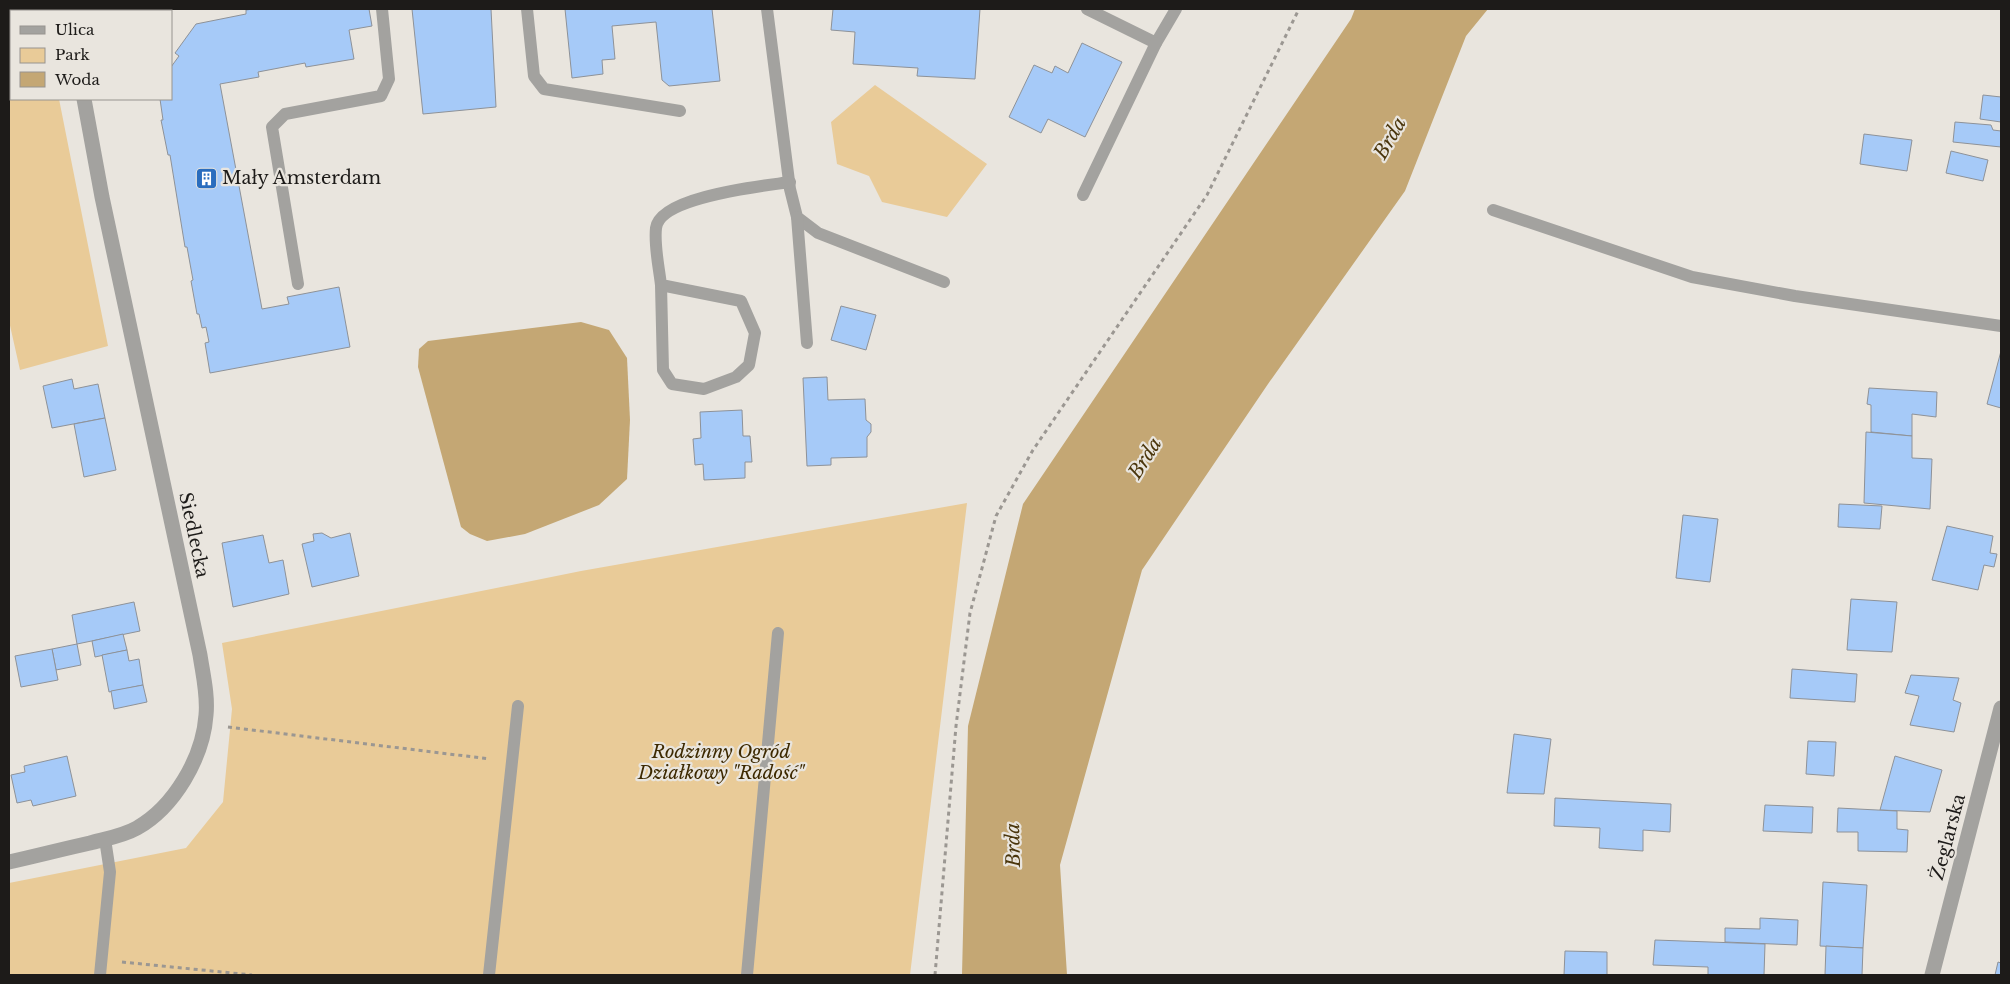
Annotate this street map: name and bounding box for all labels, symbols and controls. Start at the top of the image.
legend [10,10,172,100]
text: Ulica [55,20,95,39]
text: Park [55,45,91,64]
text: Woda [54,70,100,89]
water label: Brda [1368,113,1411,164]
building icon: Mały Amsterdam [194,166,218,190]
place label: Mały Amsterdam [222,167,381,189]
water label: Brda [1123,433,1167,484]
street label: Siedlecka [174,490,214,580]
park label: Rodzinny Ogród Działkowy "Radość" [637,741,805,784]
street label: Żeglarska [1925,791,1970,883]
water label: Brda [1001,823,1025,868]

